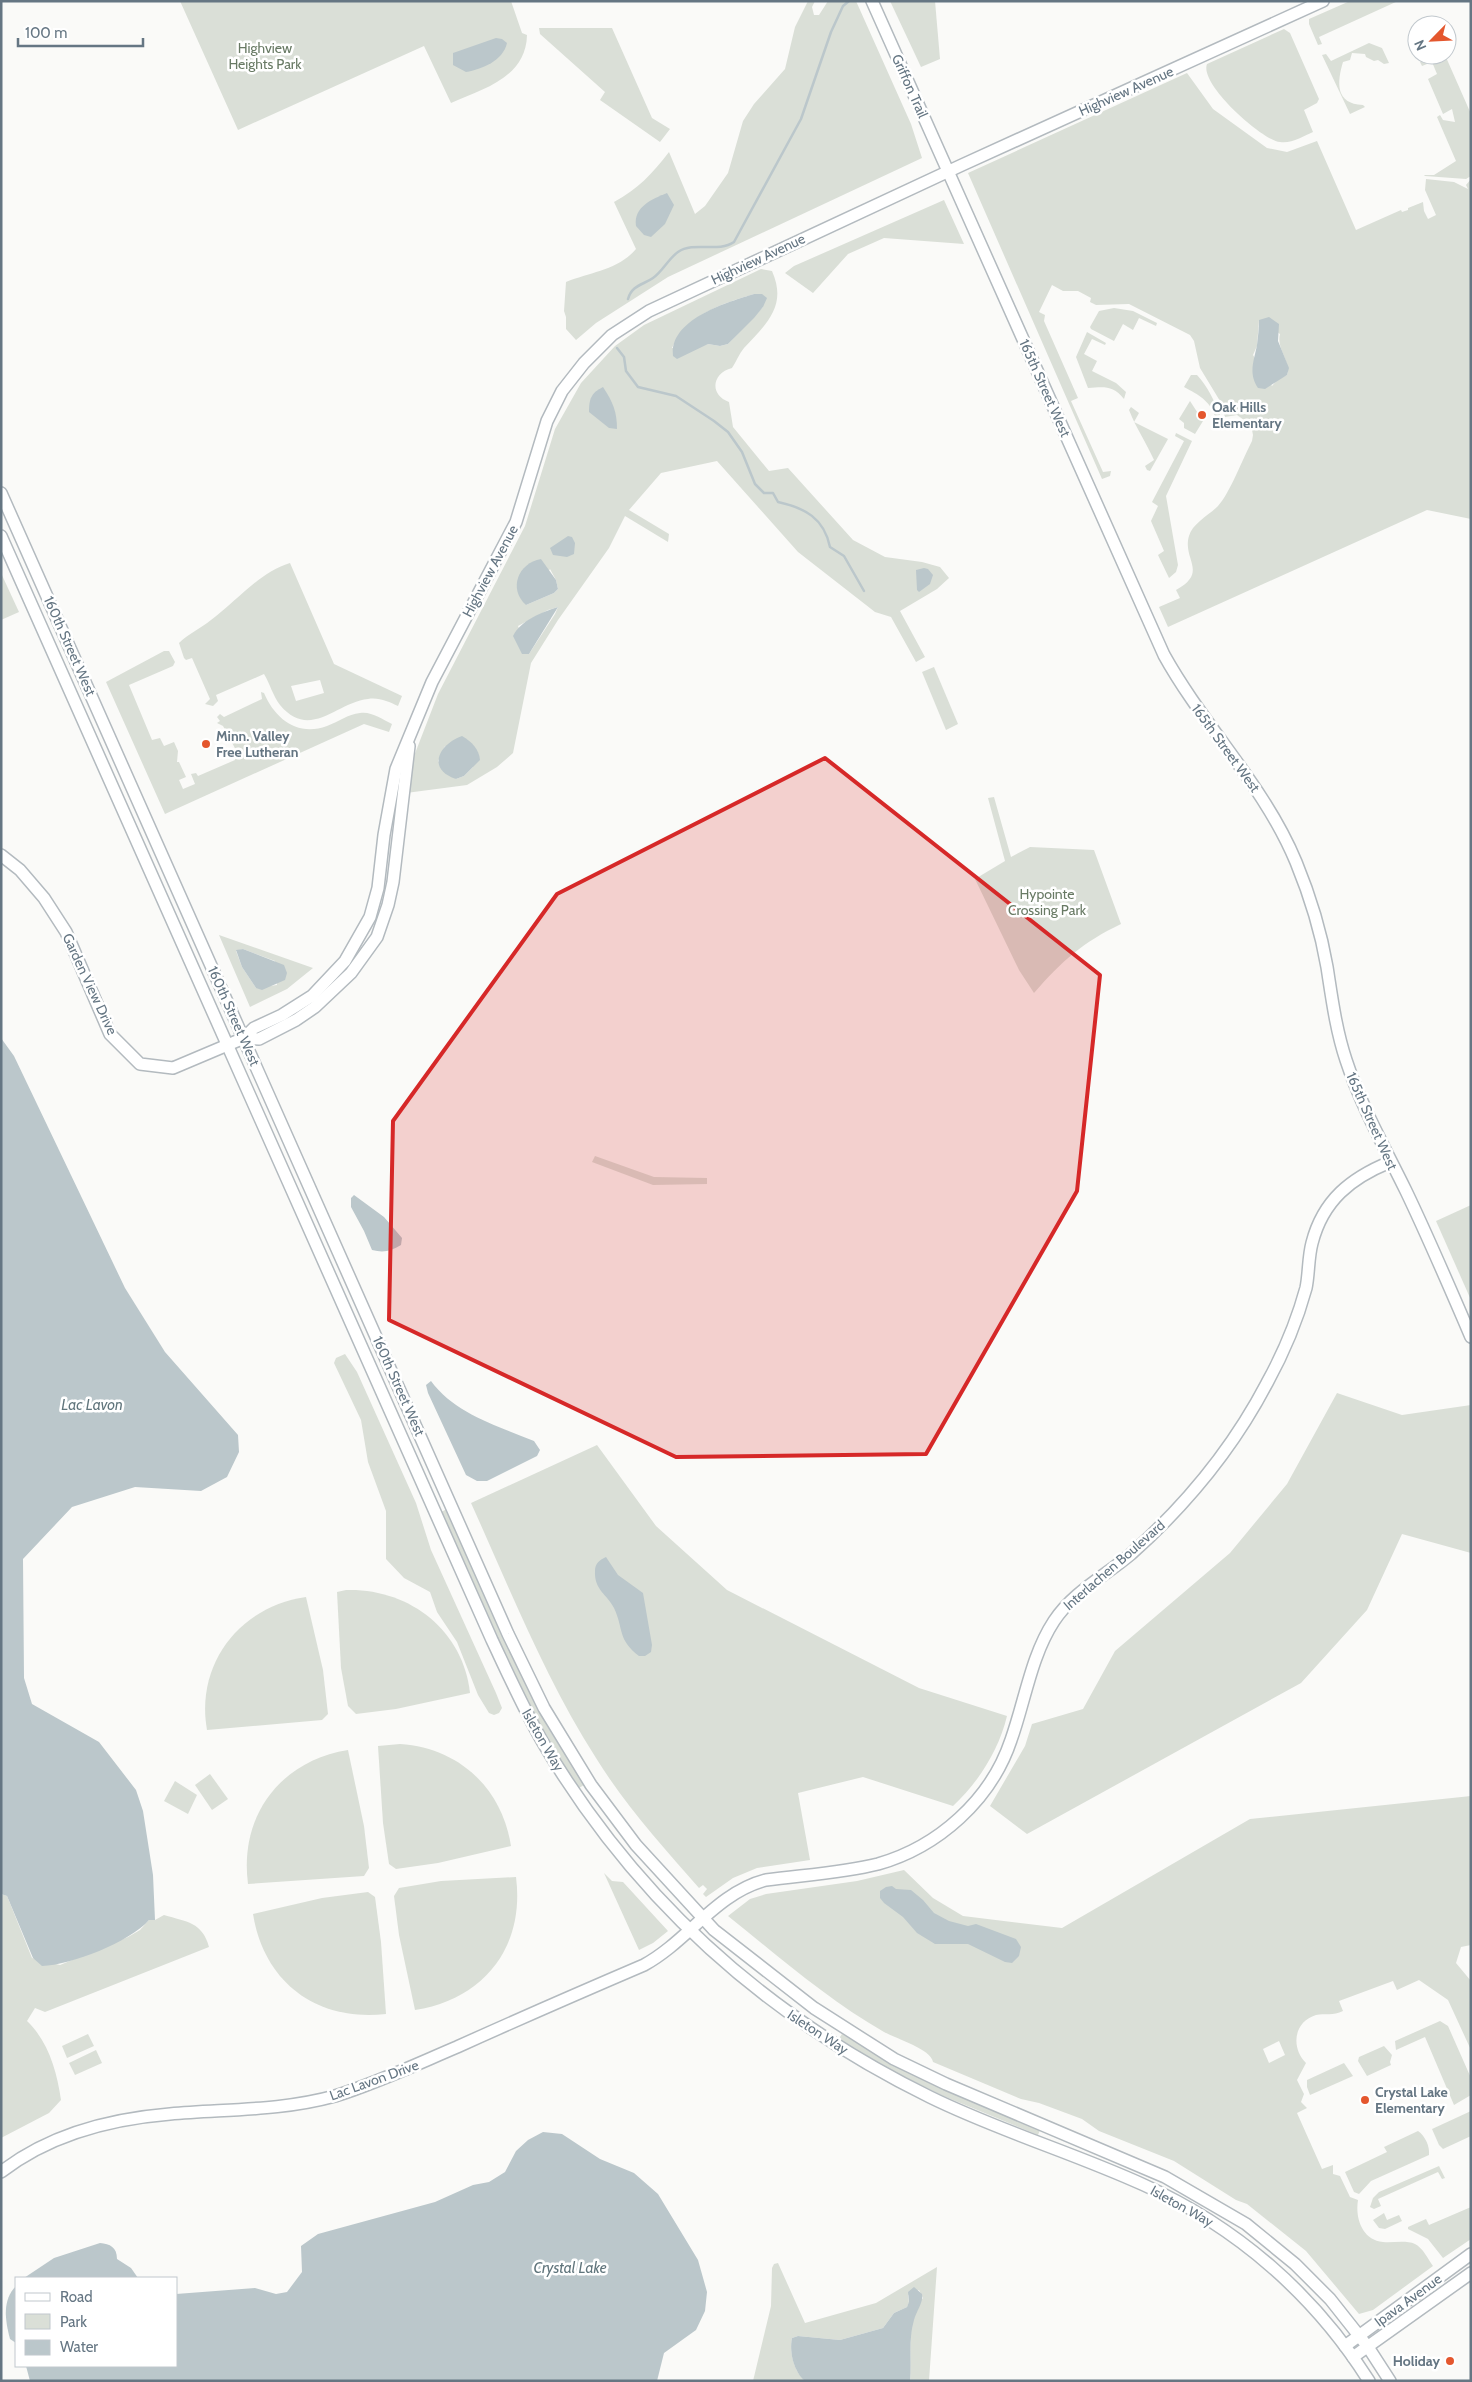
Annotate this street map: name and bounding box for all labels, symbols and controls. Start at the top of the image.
scale bar [18,15,142,47]
north arrow [1407,15,1457,65]
text: 100 m [25,24,67,42]
text: N [1410,37,1430,53]
park label: Highview Heights Park [228,39,302,73]
street label: Griffon Trail [888,51,932,121]
street label: Highview Avenue [1076,62,1176,120]
street label: Highview Avenue [708,229,808,289]
street label: 165th Street West [1015,336,1075,440]
place label: Oak Hills Elementary [1212,398,1282,432]
marker: Oak Hills Elementary [1196,409,1208,421]
street label: Highview Avenue [458,522,522,620]
street label: 160th Street West [40,593,100,699]
street label: 165th Street West [1188,700,1264,796]
place label: Minn. Valley Free Lutheran [216,727,299,761]
marker: Minn. Valley Free Lutheran [200,738,212,750]
park label: Hypointe Crossing Park [1008,885,1087,919]
street label: Garden View Drive [59,930,121,1038]
street label: 160th Street West [204,963,264,1069]
street label: 165th Street West [1342,1069,1402,1173]
street label: 160th Street West [369,1333,429,1439]
water label: Lac Lavon [61,1396,123,1414]
street label: Interlachen Boulevard [1059,1516,1169,1614]
street label: Isleton Way [518,1706,568,1774]
street label: Isleton Way [784,2006,852,2058]
street label: Lac Lavon Drive [327,2056,421,2104]
place label: Crystal Lake Elementary [1375,2083,1448,2117]
marker: Crystal Lake Elementary [1359,2094,1371,2106]
street label: Isleton Way [1147,2181,1217,2231]
water label: Crystal Lake [533,2259,607,2277]
street label: Ipava Avenue [1371,2270,1445,2330]
legend [15,2277,178,2367]
text: Road [60,2288,93,2306]
text: Park [60,2313,87,2331]
text: Water [60,2338,98,2356]
place label: Holiday [1393,2352,1440,2370]
marker: Holiday [1444,2355,1456,2367]

